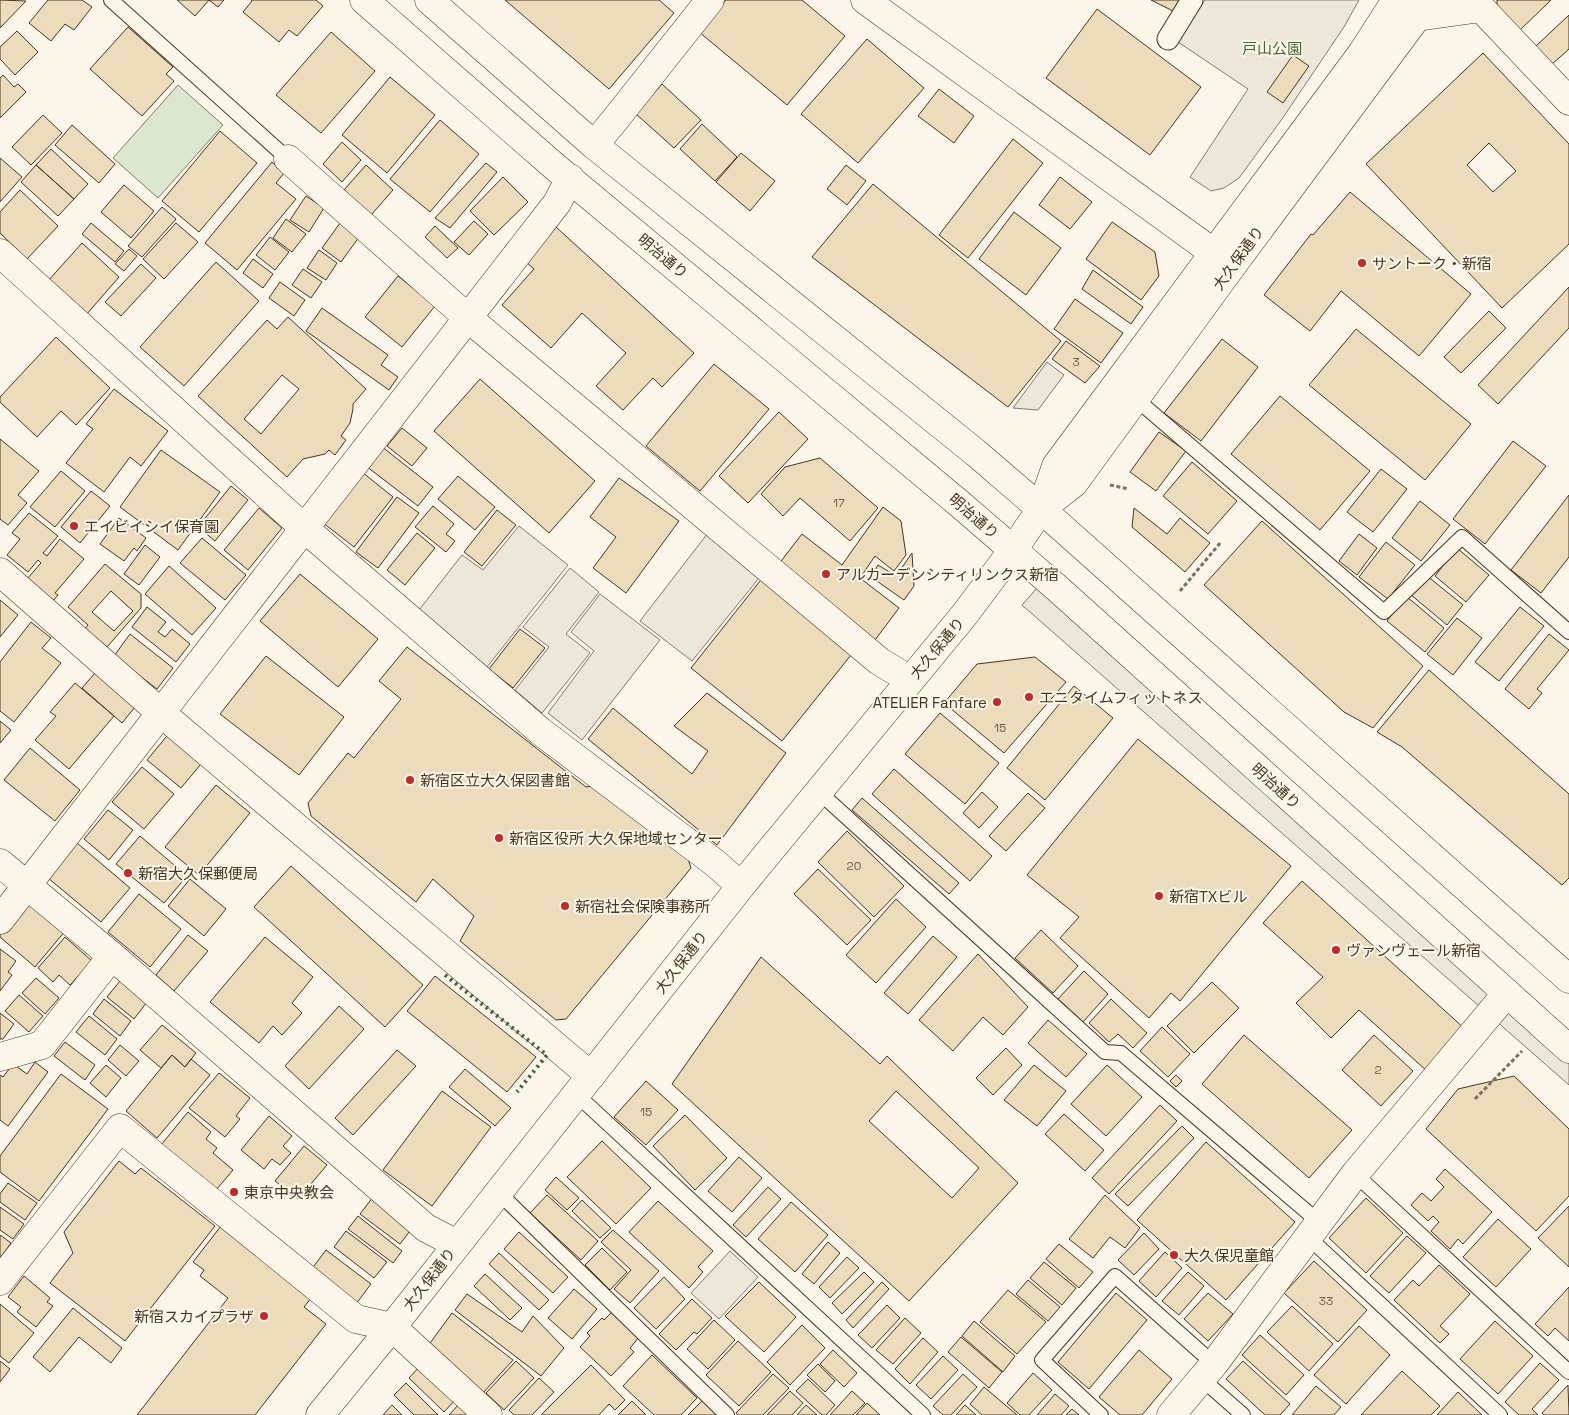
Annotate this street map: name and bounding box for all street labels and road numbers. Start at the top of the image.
street label: 大久保通り [1208,222,1268,294]
street label: 明治通り [634,229,692,283]
street label: 明治通り [945,489,1003,543]
street label: 大久保通り [906,613,968,683]
street label: 明治通り [1247,759,1305,813]
street label: 大久保通り [650,927,712,997]
street label: 大久保通り [398,1244,460,1314]

